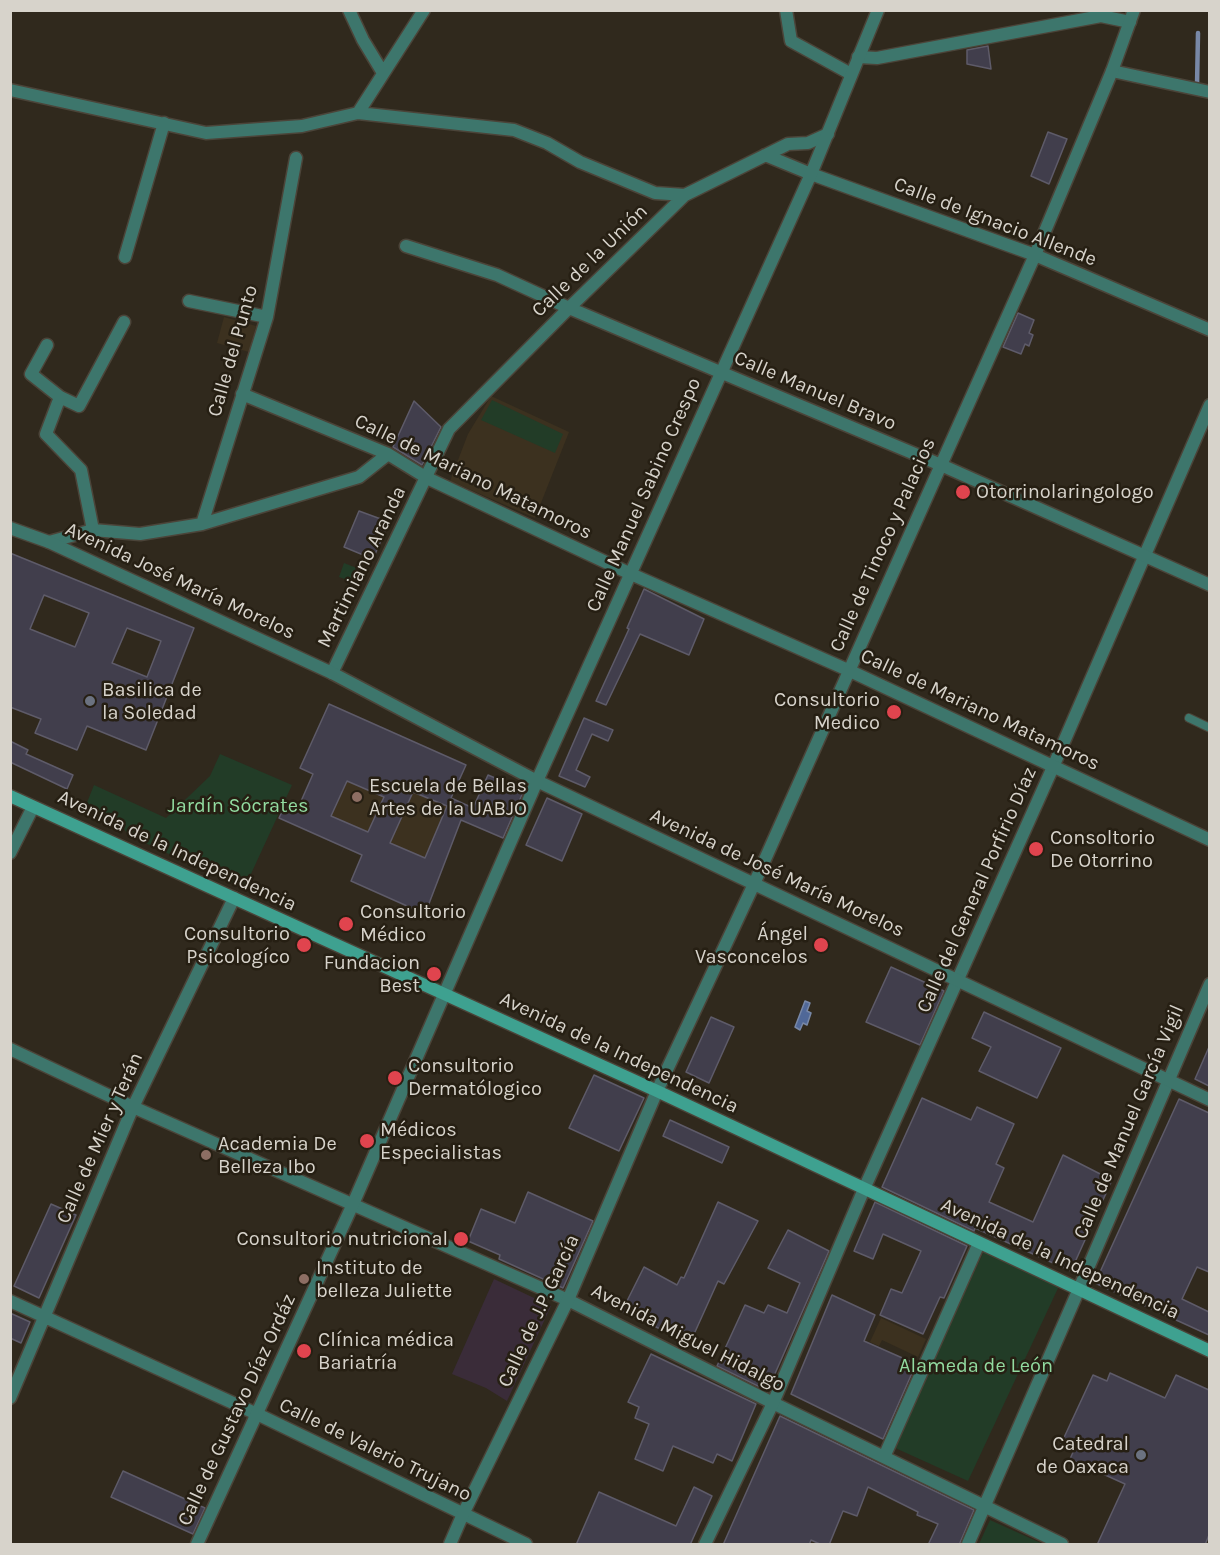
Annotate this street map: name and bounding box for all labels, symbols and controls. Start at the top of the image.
street label: Calle de Ignacio Allende [890,172,1100,272]
street label: Calle de la Unión [527,200,653,322]
street label: Calle del Punto [203,282,263,420]
street label: Calle Manuel Bravo [730,346,900,436]
street label: Calle Manuel Sabino Crespo [581,374,707,616]
street label: Calle de Mariano Matamoros [350,409,596,545]
street label: Calle de Tinoco y Palacios [825,434,941,656]
place label: Otorrinolaringologo [976,480,1154,504]
street label: Martimiano Aranda [312,482,412,652]
marker: Otorrinolaringologo [954,483,972,501]
street label: Avenida José María Morelos [61,517,299,645]
street label: Calle de Mariano Matamoros [857,644,1103,776]
place label: Basilica de la Soledad [102,678,202,725]
place label: Consultorio Medico [774,688,880,735]
marker: Basilica de la Soledad [83,694,97,708]
marker: Consultorio Medico [885,703,903,721]
street label: Calle del General Porfirio Díaz [912,763,1042,1017]
place label: Escuela de Bellas Artes de la UABJO [369,774,527,821]
street label: Avenida de la Independencia [54,785,300,917]
marker: Escuela de Bellas Artes de la UABJO [350,790,364,804]
park label: Jardín Sócrates [168,794,308,818]
street label: Avenida de José María Morelos [646,803,908,943]
place label: Consoltorio De Otorrino [1050,826,1155,873]
marker: Consoltorio De Otorrino [1027,840,1045,858]
place label: Consultorio Médico [360,900,466,947]
marker: Consultorio Médico [337,915,355,933]
place label: Consultorio Psicologíco [184,922,290,969]
place label: Ángel Vasconcelos [695,922,808,969]
marker: Consultorio Psicologíco [295,936,313,954]
marker: Ángel Vasconcelos [812,936,830,954]
place label: Fundacion Best [324,951,420,998]
marker: Fundacion Best [425,965,443,983]
street label: Avenida de la Independencia [496,987,742,1119]
street label: Calle de Manuel García Vigil [1069,1001,1189,1243]
street label: Calle de Mier y Terán [51,1049,149,1227]
place label: Consultorio Dermatólogico [408,1054,542,1101]
marker: Consultorio Dermatólogico [386,1069,404,1087]
place label: Médicos Especialistas [380,1118,502,1165]
place label: Academia De Belleza Ibo [218,1132,337,1179]
marker: Médicos Especialistas [358,1132,376,1150]
marker: Academia De Belleza Ibo [199,1148,213,1162]
street label: Avenida de la Independencia [937,1193,1183,1325]
place label: Consultorio nutricional [236,1227,448,1251]
marker: Consultorio nutricional [452,1230,470,1248]
street label: Calle de J.P. García [493,1231,585,1391]
place label: Instituto de belleza Juliette [316,1256,452,1303]
marker: Instituto de belleza Juliette [297,1272,311,1286]
street label: Avenida Miguel Hidalgo [587,1279,789,1397]
street label: Calle de Gustavo Díaz Ordáz [173,1290,301,1530]
place label: Clínica médica Bariatría [318,1328,454,1375]
marker: Clínica médica Bariatría [295,1342,313,1360]
park label: Alameda de León [899,1354,1053,1378]
street label: Calle de Valerio Trujano [275,1393,475,1507]
place label: Catedral de Oaxaca [1036,1432,1129,1479]
marker: Catedral de Oaxaca [1134,1448,1148,1462]

